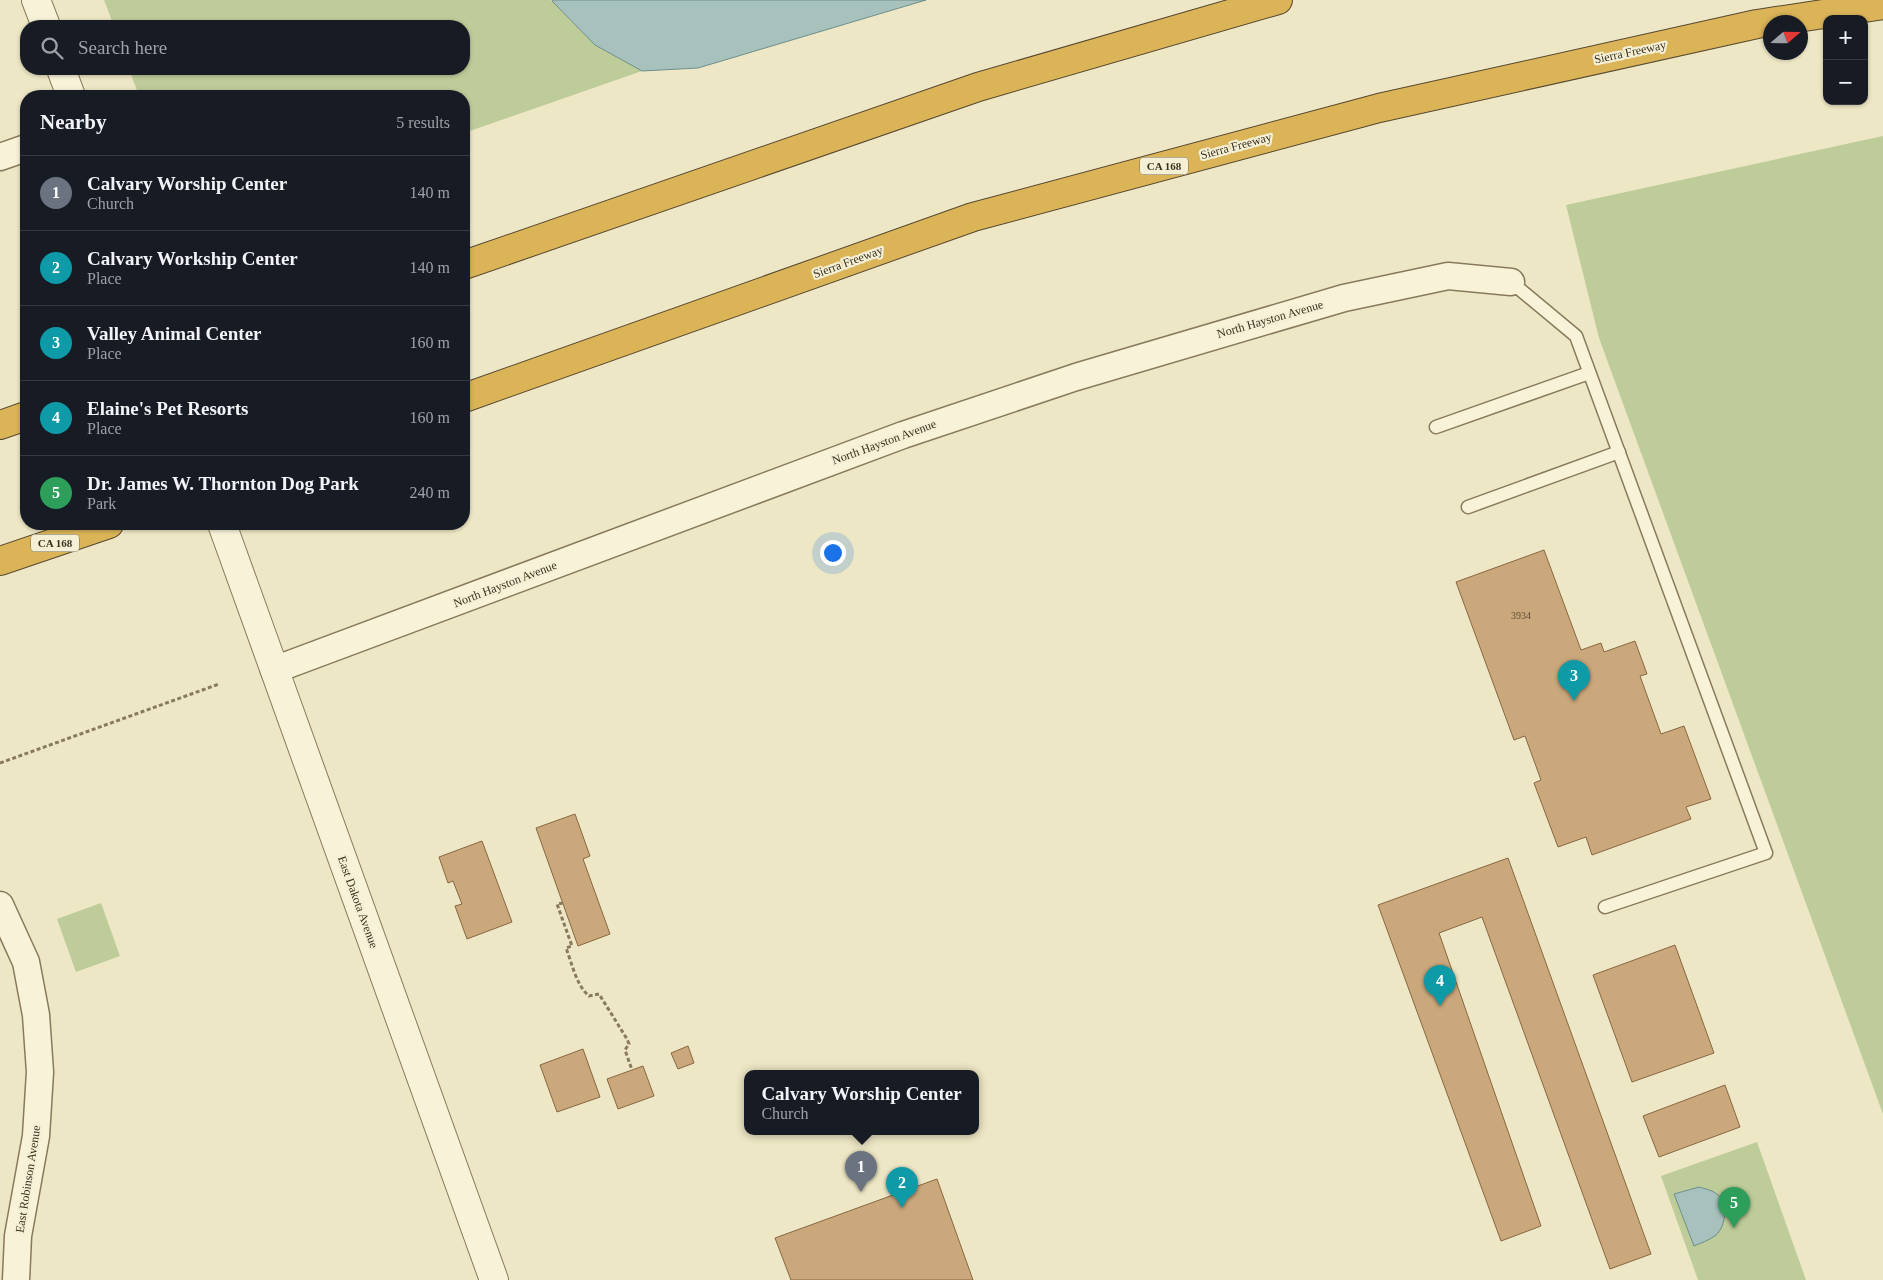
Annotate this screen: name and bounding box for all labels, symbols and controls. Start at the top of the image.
north arrow [1763,15,1808,60]
map controls [1823,15,1868,105]
button: + [1823,15,1868,60]
search box [20,20,470,75]
icon: search [38,34,66,62]
text: Search here [78,37,167,58]
street label: Sierra Freeway [1593,38,1667,66]
button: − [1823,60,1868,105]
text: Nearby [40,110,107,134]
text: 5 results [396,114,450,131]
street label: Sierra Freeway [1199,130,1273,162]
road number: CA 168 [1140,158,1188,175]
text: Calvary Worship Center [87,173,287,194]
text: 1 [52,184,60,201]
text: 140 m [410,184,450,201]
text: Church [87,195,134,212]
street label: Sierra Freeway [811,243,885,281]
text: Calvary Workship Center [87,248,298,269]
text: 2 [52,259,60,276]
text: 140 m [410,259,450,276]
text: Place [87,270,122,287]
street label: North Hayston Avenue [1215,297,1325,341]
text: Valley Animal Center [87,323,262,344]
text: 3 [52,334,60,351]
text: 160 m [410,334,450,351]
text: Place [87,345,122,362]
text: Elaine's Pet Resorts [87,398,248,419]
text: 4 [52,409,60,426]
text: 160 m [410,409,450,426]
street label: North Hayston Avenue [830,417,938,467]
text: Place [87,420,122,437]
text: Dr. James W. Thornton Dog Park [87,473,359,494]
text: 5 [52,484,60,501]
text: 240 m [410,484,450,501]
text: Park [87,495,116,512]
road number: CA 168 [31,534,79,552]
your location [820,540,846,566]
street label: North Hayston Avenue [451,558,559,610]
house number: 3934 [1511,610,1531,621]
pin: 3 [1558,660,1590,701]
street label: East Dakota Avenue [335,854,381,950]
pin: 4 [1424,965,1456,1006]
popup [744,1070,979,1135]
text: Calvary Worship Center [761,1083,962,1104]
text: Church [761,1105,809,1122]
street label: East Robinson Avenue [13,1124,43,1234]
pin: 1 [845,1151,877,1192]
pin: 2 [886,1167,918,1208]
pin: 5 [1718,1187,1750,1228]

